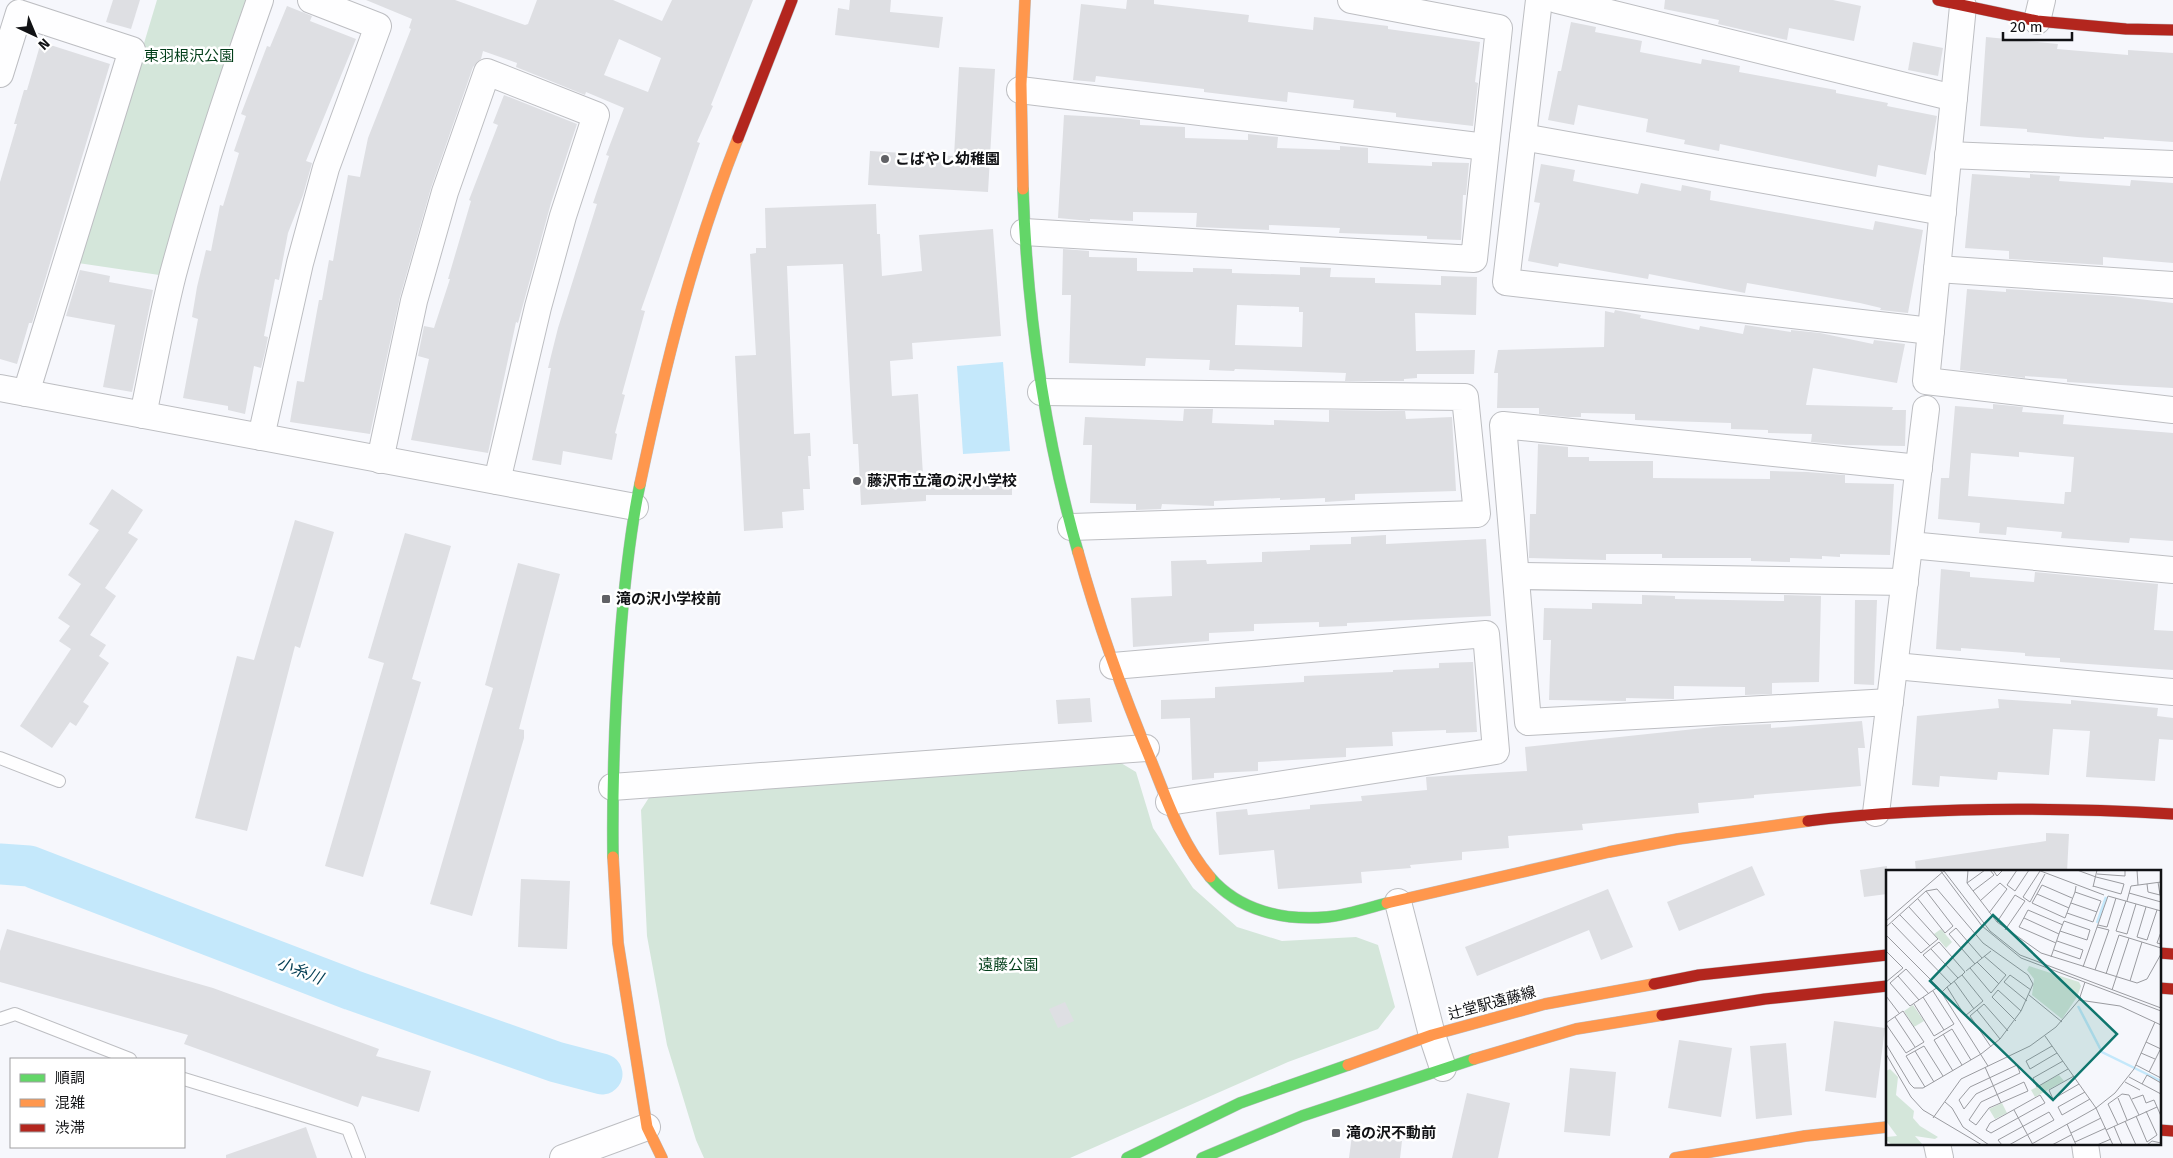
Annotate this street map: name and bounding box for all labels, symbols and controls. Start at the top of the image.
north arrow [10,10,60,60]
scale bar [2003,10,2072,42]
text: 20 m [2010,18,2043,36]
text: N [34,35,53,53]
park label: 東羽根沢公園 [144,47,234,65]
place label: こばやし幼稚園 [895,150,1000,168]
marker: こばやし幼稚園 [879,153,891,165]
place label: 藤沢市立滝の沢小学校 [867,472,1017,490]
marker: 藤沢市立滝の沢小学校 [851,475,863,487]
place label: 滝の沢小学校前 [616,590,721,608]
marker: 滝の沢小学校前 [600,593,612,605]
inset map [1886,870,2160,1146]
water label: 小糸川 [274,953,327,989]
park label: 遠藤公園 [978,956,1038,974]
street label: 辻堂駅遠藤線 [1446,983,1538,1023]
legend [10,1058,185,1148]
text: 順調 [55,1069,85,1087]
text: 混雑 [55,1094,85,1112]
text: 渋滞 [55,1119,85,1137]
place label: 滝の沢不動前 [1346,1124,1436,1142]
marker: 滝の沢不動前 [1330,1127,1342,1139]

